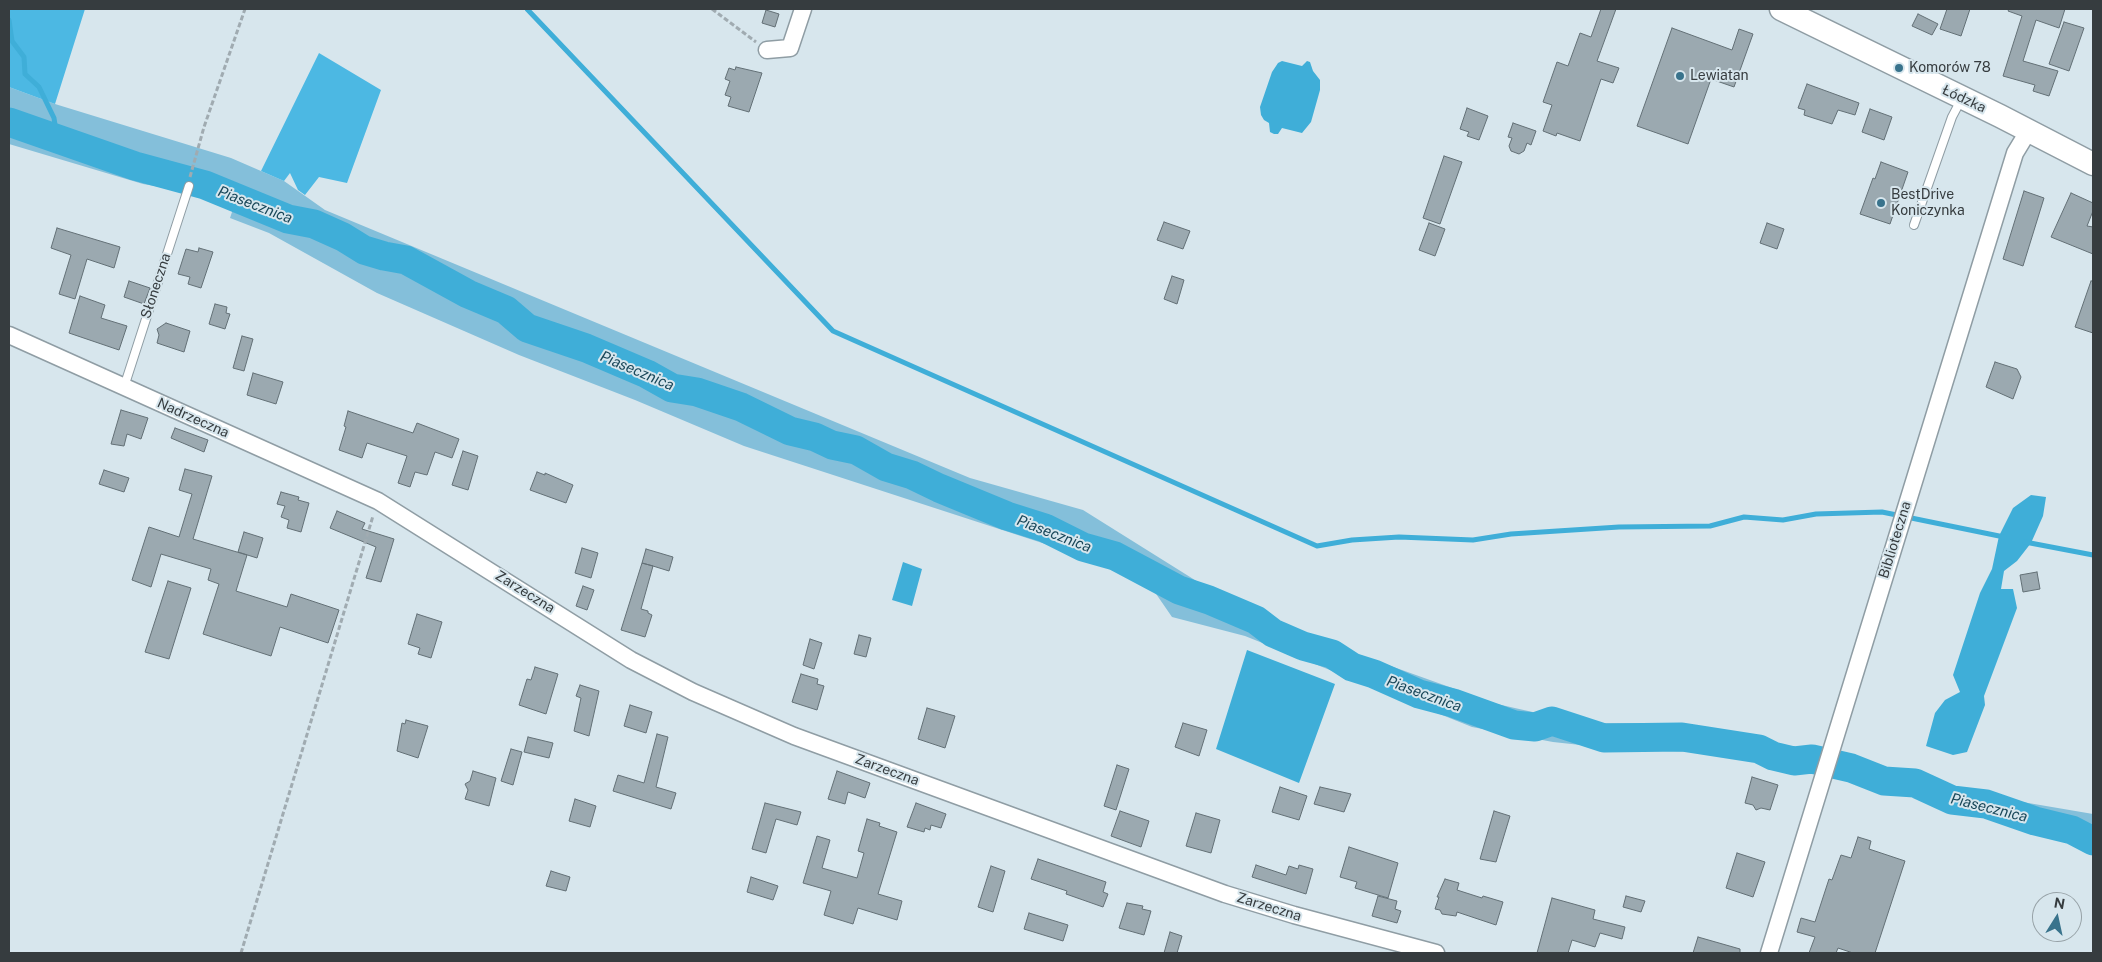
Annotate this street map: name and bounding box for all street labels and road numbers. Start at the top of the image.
street label: Łódzka [1939,82,1989,116]
street label: Słoneczna [138,251,174,321]
street label: Nadrzeczna [154,395,232,441]
street label: Biblioteczna [1875,499,1915,581]
street label: Zarzeczna [492,567,558,617]
street label: Zarzeczna [853,751,921,789]
street label: Zarzeczna [1235,889,1303,925]

